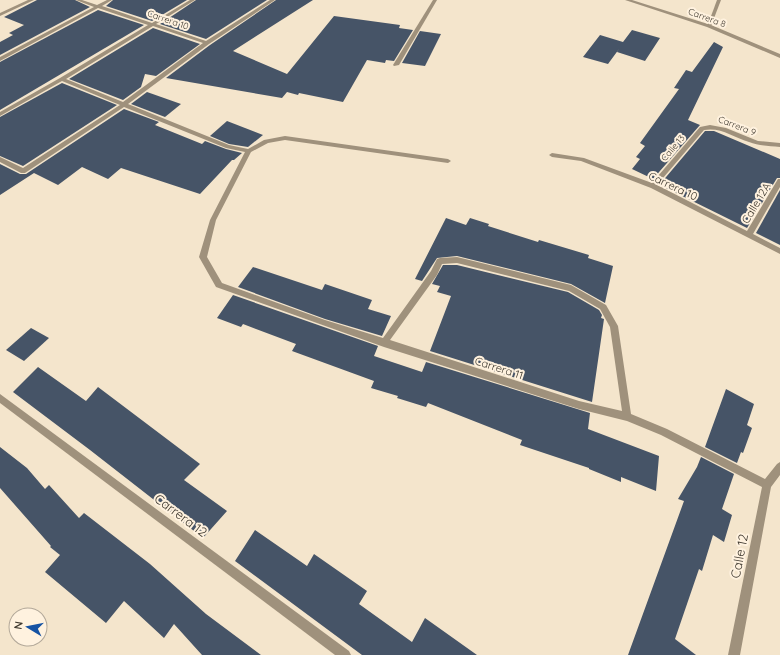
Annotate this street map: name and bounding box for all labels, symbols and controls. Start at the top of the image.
street label: Carrera 8 [687,6,728,29]
street label: Carrera 10 [146,7,190,32]
street label: Carrera 9 [717,113,758,138]
street label: Calle 13 [658,132,687,163]
street label: Carrera 10 [646,169,700,203]
street label: Calle 12A [738,180,774,226]
street label: Carrera 11 [473,354,525,382]
street label: Carrera 12 [152,490,210,540]
street label: Calle 12 [727,532,751,580]
north arrow [8,607,48,647]
text: N [11,620,26,630]

